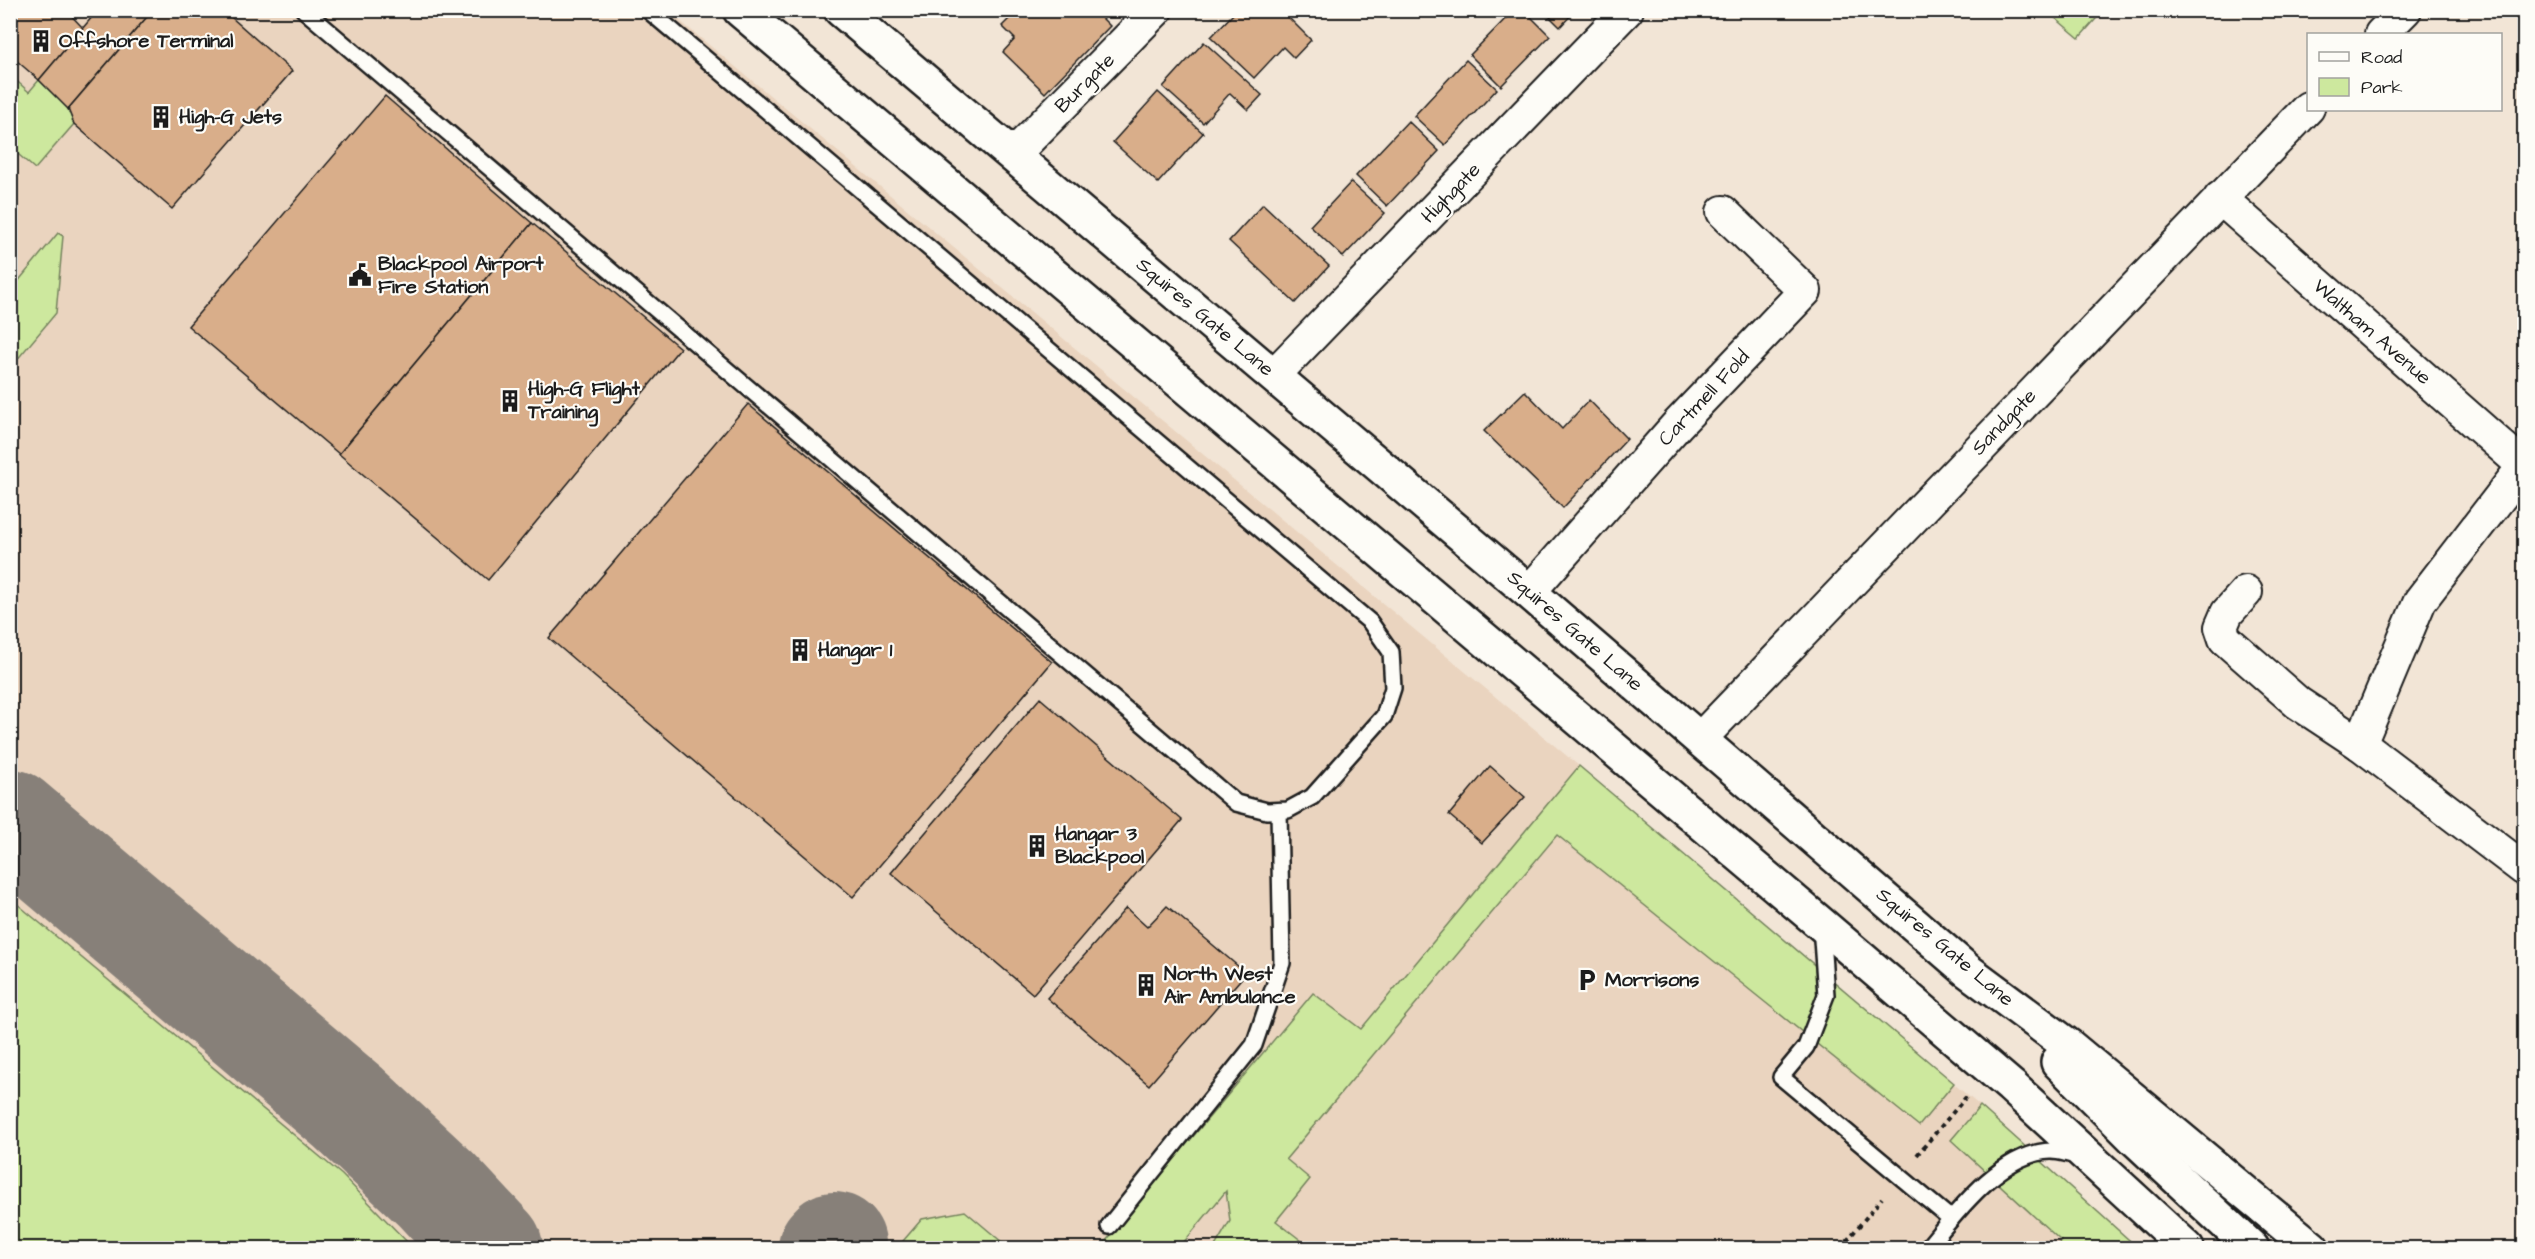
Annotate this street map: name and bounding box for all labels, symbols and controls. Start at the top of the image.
place label: Offshore Terminal [59,27,233,55]
building icon: Offshore Terminal [28,28,54,54]
legend [2307,33,2502,111]
text: Road [2361,45,2402,70]
street label: Burgate [1049,47,1122,120]
text: Park [2361,75,2403,100]
place label: High-G Jets [179,103,282,132]
building icon: High-G Jets [148,104,174,130]
street label: Highgate [1415,156,1488,230]
place label: Blackpool Airport Fire Station [378,250,545,301]
street label: Squires Gate Lane [1130,251,1280,383]
public building icon: Blackpool Airport Fire Station [347,262,373,288]
street label: Waltham Avenue [2307,273,2437,392]
street label: Cartmell Fold [1652,344,1756,452]
place label: High-G Flight Training [527,375,641,427]
street label: Sandgate [1965,382,2044,462]
building icon: High-G Flight Training [497,388,523,414]
street label: Squires Gate Lane [1501,564,1649,698]
place label: Hangar 1 [818,636,893,665]
building icon: Hangar 1 [787,637,813,663]
place label: Hangar 3 Blackpool [1055,820,1144,871]
building icon: Hangar 3 Blackpool [1024,833,1050,859]
street label: Squires Gate Lane [1870,881,2020,1013]
place label: North West Air Ambulance [1164,960,1296,1011]
place label: Morrisons [1605,966,1699,994]
parking icon: Morrisons [1574,967,1600,993]
building icon: North West Air Ambulance [1133,972,1159,998]

